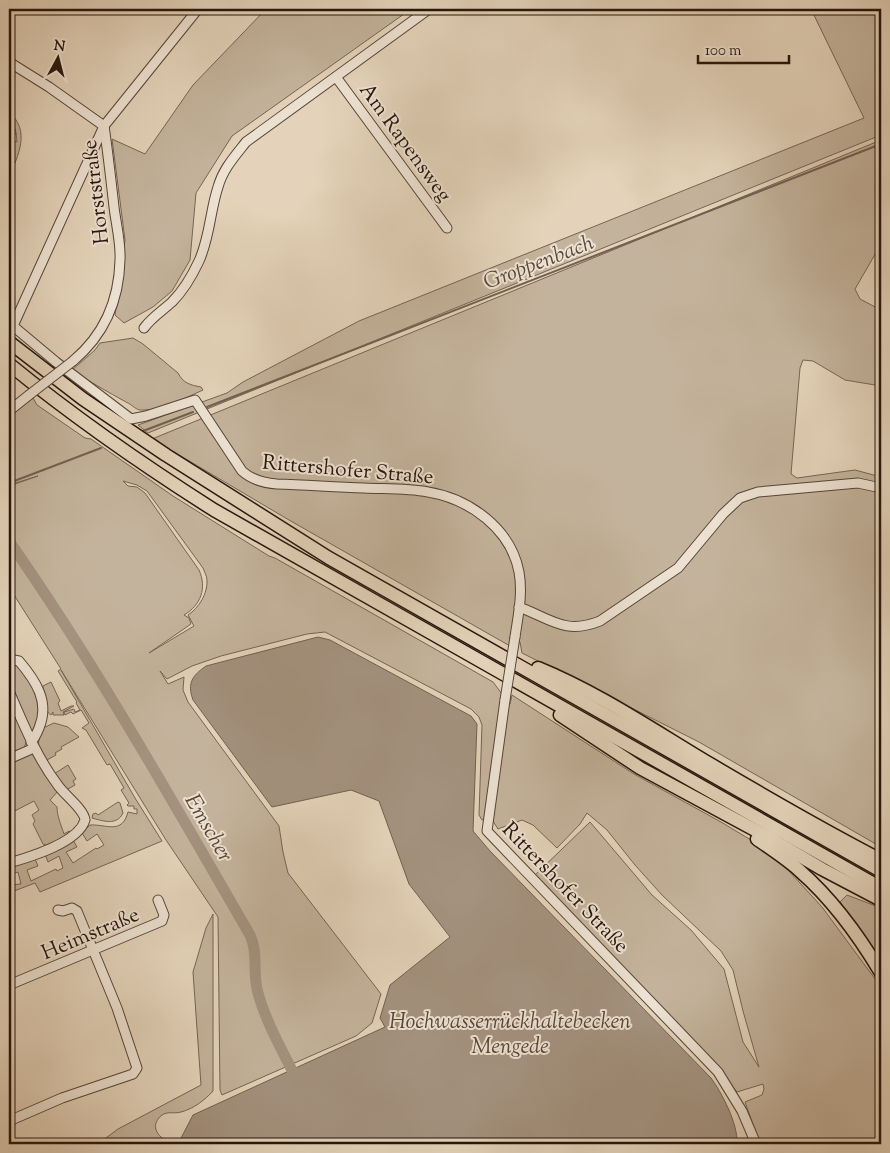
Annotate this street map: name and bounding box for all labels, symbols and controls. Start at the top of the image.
north arrow [32,32,82,82]
scale bar [698,32,789,64]
text: N [53,36,66,58]
text: 100 m [705,41,742,62]
street label: Am Rapensweg [351,77,458,209]
street label: Horststraße [76,138,118,246]
water label: Groppenbach [479,228,599,299]
street label: Rittershofer Straße [261,449,435,493]
water label: Emscher [175,789,240,869]
street label: Rittershofer Straße [494,816,635,961]
street label: Heimstraße [37,901,144,969]
water label: Hochwasserrückhaltebecken Mengede [389,1007,631,1064]

